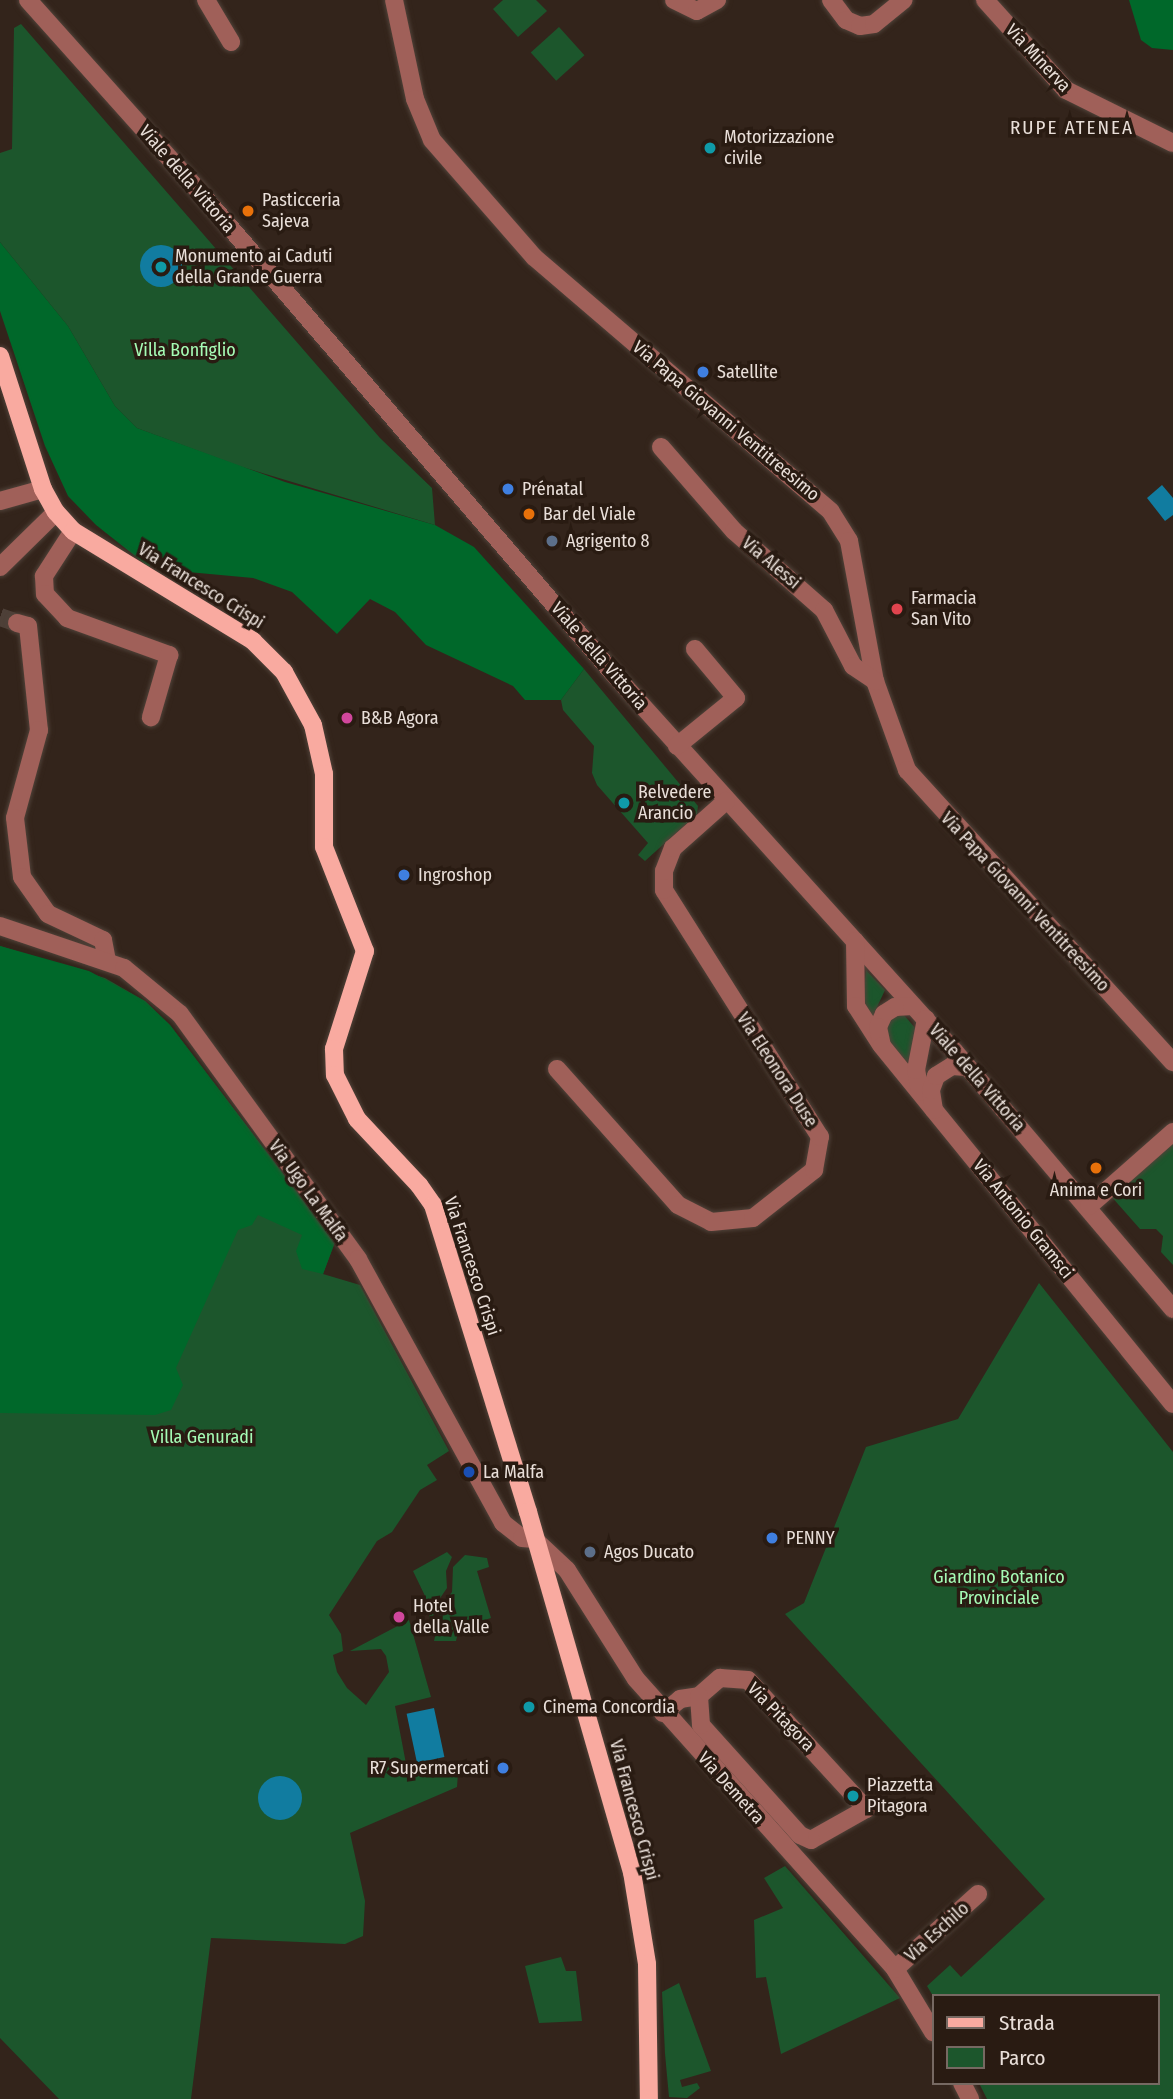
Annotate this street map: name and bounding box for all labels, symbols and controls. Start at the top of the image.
street label: Via Minerva [1001,19,1075,97]
district label: RUPE ATENEA [1011,117,1133,139]
street label: Viale della Vittoria [134,121,240,237]
place label: Motorizzazione civile [724,127,834,170]
marker: Motorizzazione civile [702,140,718,156]
place label: Pasticceria Sajeva [262,190,341,232]
marker: Pasticceria Sajeva [240,203,256,219]
place label: Monumento ai Caduti della Grande Guerra [175,246,333,288]
marker: Monumento ai Caduti della Grande Guerra [153,259,169,275]
street label: Via Papa Giovanni Ventitreesimo [628,336,824,506]
park label: Villa Bonfiglio [134,339,236,361]
place label: Satellite [717,361,778,383]
marker: Satellite [695,364,711,380]
place label: Prénatal [522,478,583,500]
marker: Prénatal [500,481,516,497]
place label: Bar del Viale [543,503,636,525]
marker: Bar del Viale [521,506,537,522]
place label: Agrigento 8 [566,530,650,552]
street label: Via Alessi [737,532,805,594]
marker: Agrigento 8 [544,533,560,549]
street label: Via Francesco Crispi [134,539,268,633]
place label: Farmacia San Vito [911,588,977,630]
street label: Viale della Vittoria [546,598,652,714]
marker: Farmacia San Vito [889,601,905,617]
place label: B&B Agora [361,707,439,729]
marker: B&B Agora [339,710,355,726]
place label: Belvedere Arancio [638,782,711,824]
marker: Belvedere Arancio [616,795,632,811]
street label: Via Papa Giovanni Ventitreesimo [936,808,1114,996]
place label: Ingroshop [418,864,492,886]
marker: Ingroshop [396,867,412,883]
street label: Via Eleonora Duse [732,1009,822,1131]
street label: Viale della Vittoria [924,1020,1030,1136]
street label: Via Ugo La Malfa [264,1136,352,1246]
street label: Via Antonio Gramsci [968,1155,1078,1283]
marker: Anima e Cori [1088,1160,1104,1176]
place label: Anima e Cori [1050,1179,1142,1201]
street label: Via Francesco Crispi [439,1194,505,1338]
park label: Villa Genuradi [151,1426,253,1448]
place label: La Malfa [483,1461,544,1483]
marker: La Malfa [461,1464,477,1480]
place label: PENNY [786,1527,835,1549]
marker: PENNY [764,1530,780,1546]
place label: Agos Ducato [604,1541,694,1563]
marker: Agos Ducato [582,1544,598,1560]
park label: Giardino Botanico Provinciale [933,1567,1065,1610]
place label: Hotel della Valle [413,1596,489,1638]
marker: Hotel della Valle [391,1609,407,1625]
street label: Via Pitagora [743,1678,819,1756]
place label: Cinema Concordia [543,1696,675,1718]
marker: Cinema Concordia [521,1699,537,1715]
street label: Via Francesco Crispi [605,1737,663,1883]
street label: Via Demetra [693,1748,769,1828]
place label: R7 Supermercati [370,1757,489,1779]
marker: R7 Supermercati [495,1760,511,1776]
place label: Piazzetta Pitagora [867,1775,933,1817]
marker: Piazzetta Pitagora [845,1788,861,1804]
street label: Via Eschilo [901,1898,973,1966]
legend [932,1994,1159,2085]
text: Strada [999,2010,1055,2036]
text: Parco [999,2045,1046,2071]

